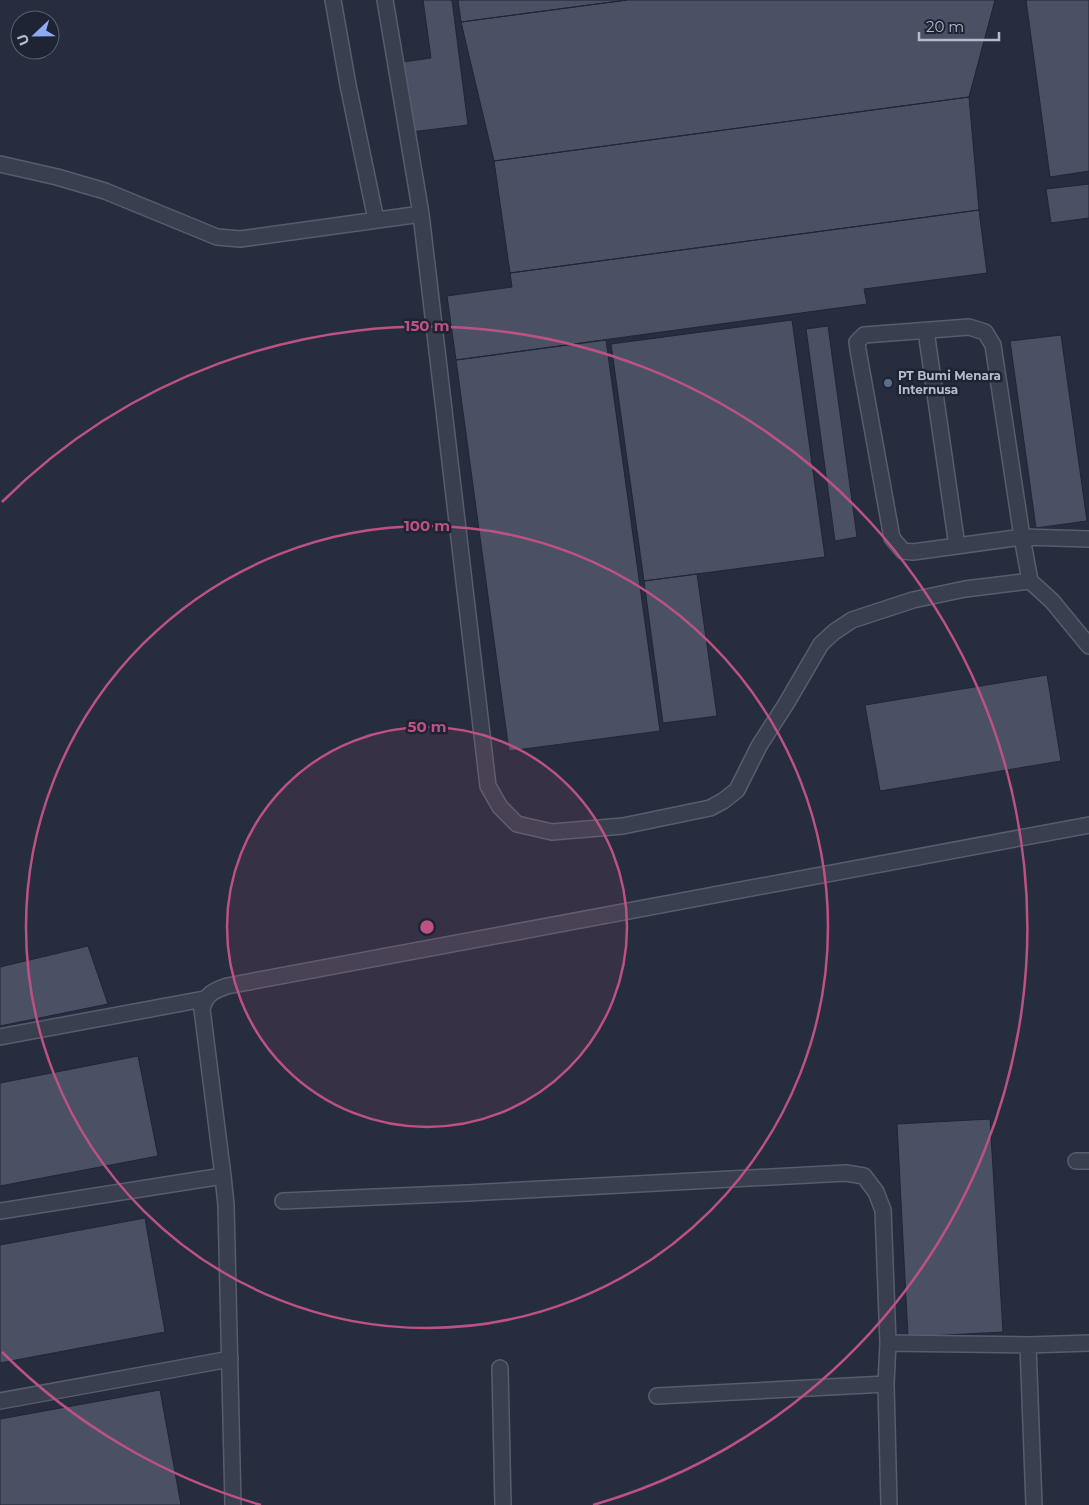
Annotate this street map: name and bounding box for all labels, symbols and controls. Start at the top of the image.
north arrow [10,10,60,60]
scale bar [919,10,999,42]
text: 20 m [926,17,964,36]
text: U [13,31,33,48]
text: 150 m [405,316,449,335]
place label: PT Bumi Menara Internusa [898,368,1001,397]
marker: PT Bumi Menara Internusa [882,377,894,389]
text: 100 m [404,516,450,535]
text: 50 m [407,717,447,736]
centre of rings [418,918,436,936]

